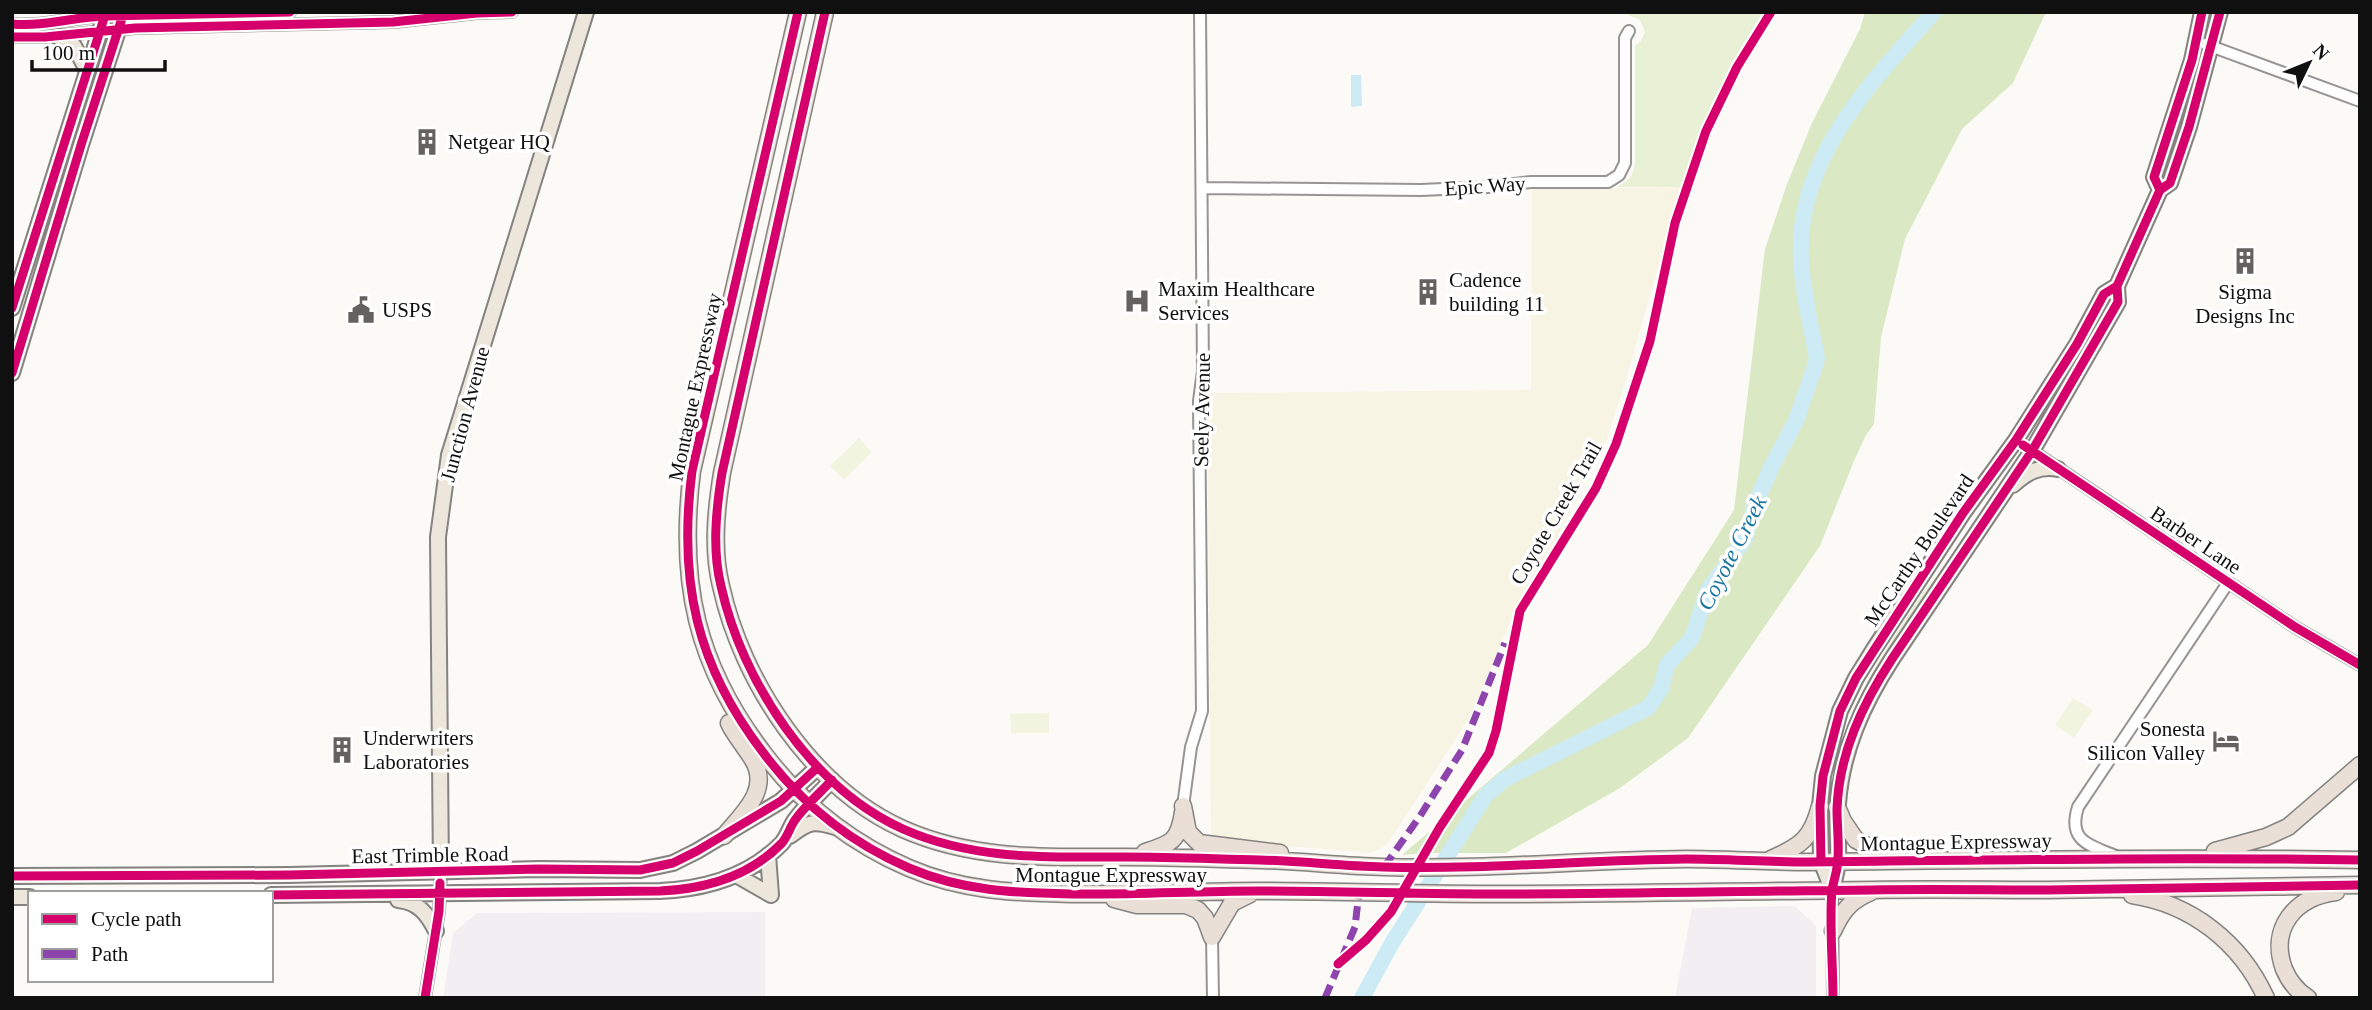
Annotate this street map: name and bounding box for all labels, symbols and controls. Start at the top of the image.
scale bar [32,28,164,72]
north arrow [2274,28,2344,98]
text: N [2309,40,2334,64]
text: 100 m [42,41,95,65]
building icon: Netgear HQ [412,127,442,157]
place label: Netgear HQ [448,130,550,154]
street label: Epic Way [1444,171,1527,201]
building icon: Sigma Designs Inc [2230,246,2260,276]
place label: Cadence building 11 [1449,268,1544,316]
place label: Maxim Healthcare Services [1158,277,1315,325]
building icon: Cadence building 11 [1413,277,1443,307]
place label: Sigma Designs Inc [2195,280,2295,328]
hospital icon: Maxim Healthcare Services [1122,286,1152,316]
street label: Montague Expressway [663,290,727,483]
public building icon: USPS [346,295,376,325]
place label: USPS [382,298,432,322]
street label: Junction Avenue [435,344,495,484]
street label: Seely Avenue [1189,353,1215,467]
street label: Coyote Creek Trail [1505,437,1607,589]
street label: McCarthy Boulevard [1859,469,1979,630]
water label: Coyote Creek [1692,491,1772,614]
street label: Barber Lane [2146,501,2246,579]
place label: Sonesta Silicon Valley [2087,717,2206,765]
place label: Underwriters Laboratories [363,726,474,774]
hotel icon: Sonesta Silicon Valley [2211,726,2241,756]
building icon: Underwriters Laboratories [327,735,357,765]
street label: Montague Expressway [1860,828,2053,856]
street label: East Trimble Road [351,842,509,868]
street label: Montague Expressway [1015,863,1207,887]
legend [28,891,273,982]
text: Cycle path [91,907,182,931]
text: Path [91,942,129,966]

